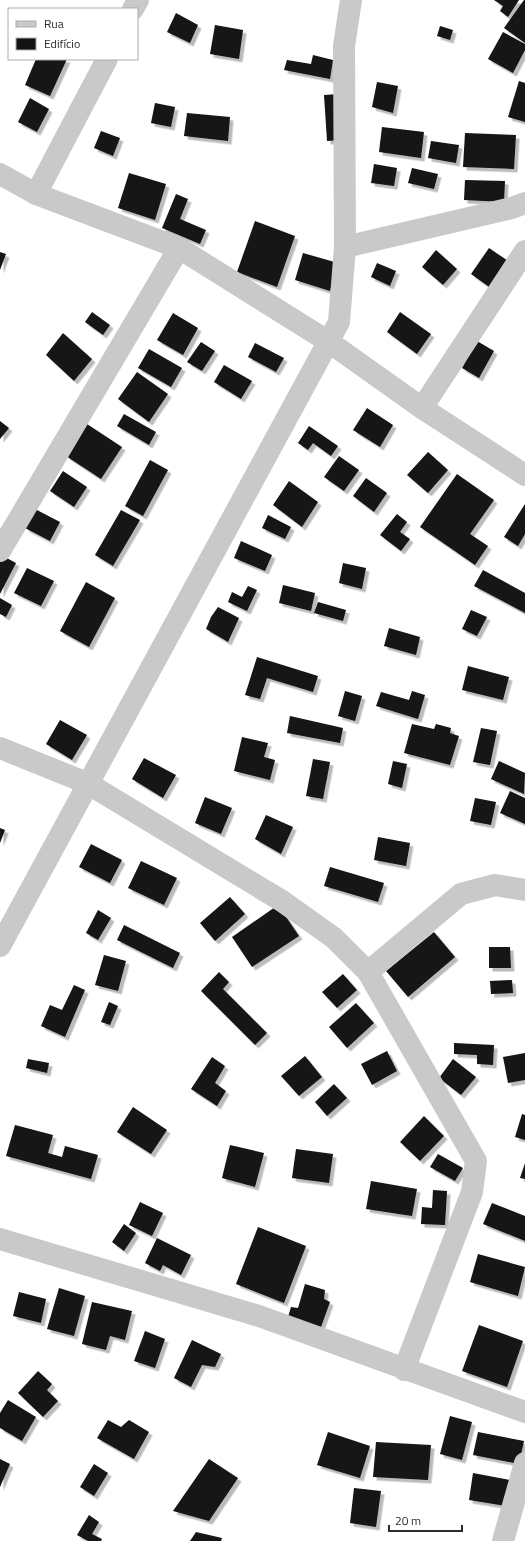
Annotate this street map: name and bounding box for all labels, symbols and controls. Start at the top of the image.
legend [8,8,138,60]
text: Rua [44,14,64,33]
text: Edifício [44,34,80,53]
scale bar [389,1507,462,1533]
text: 20 m [395,1511,421,1530]

